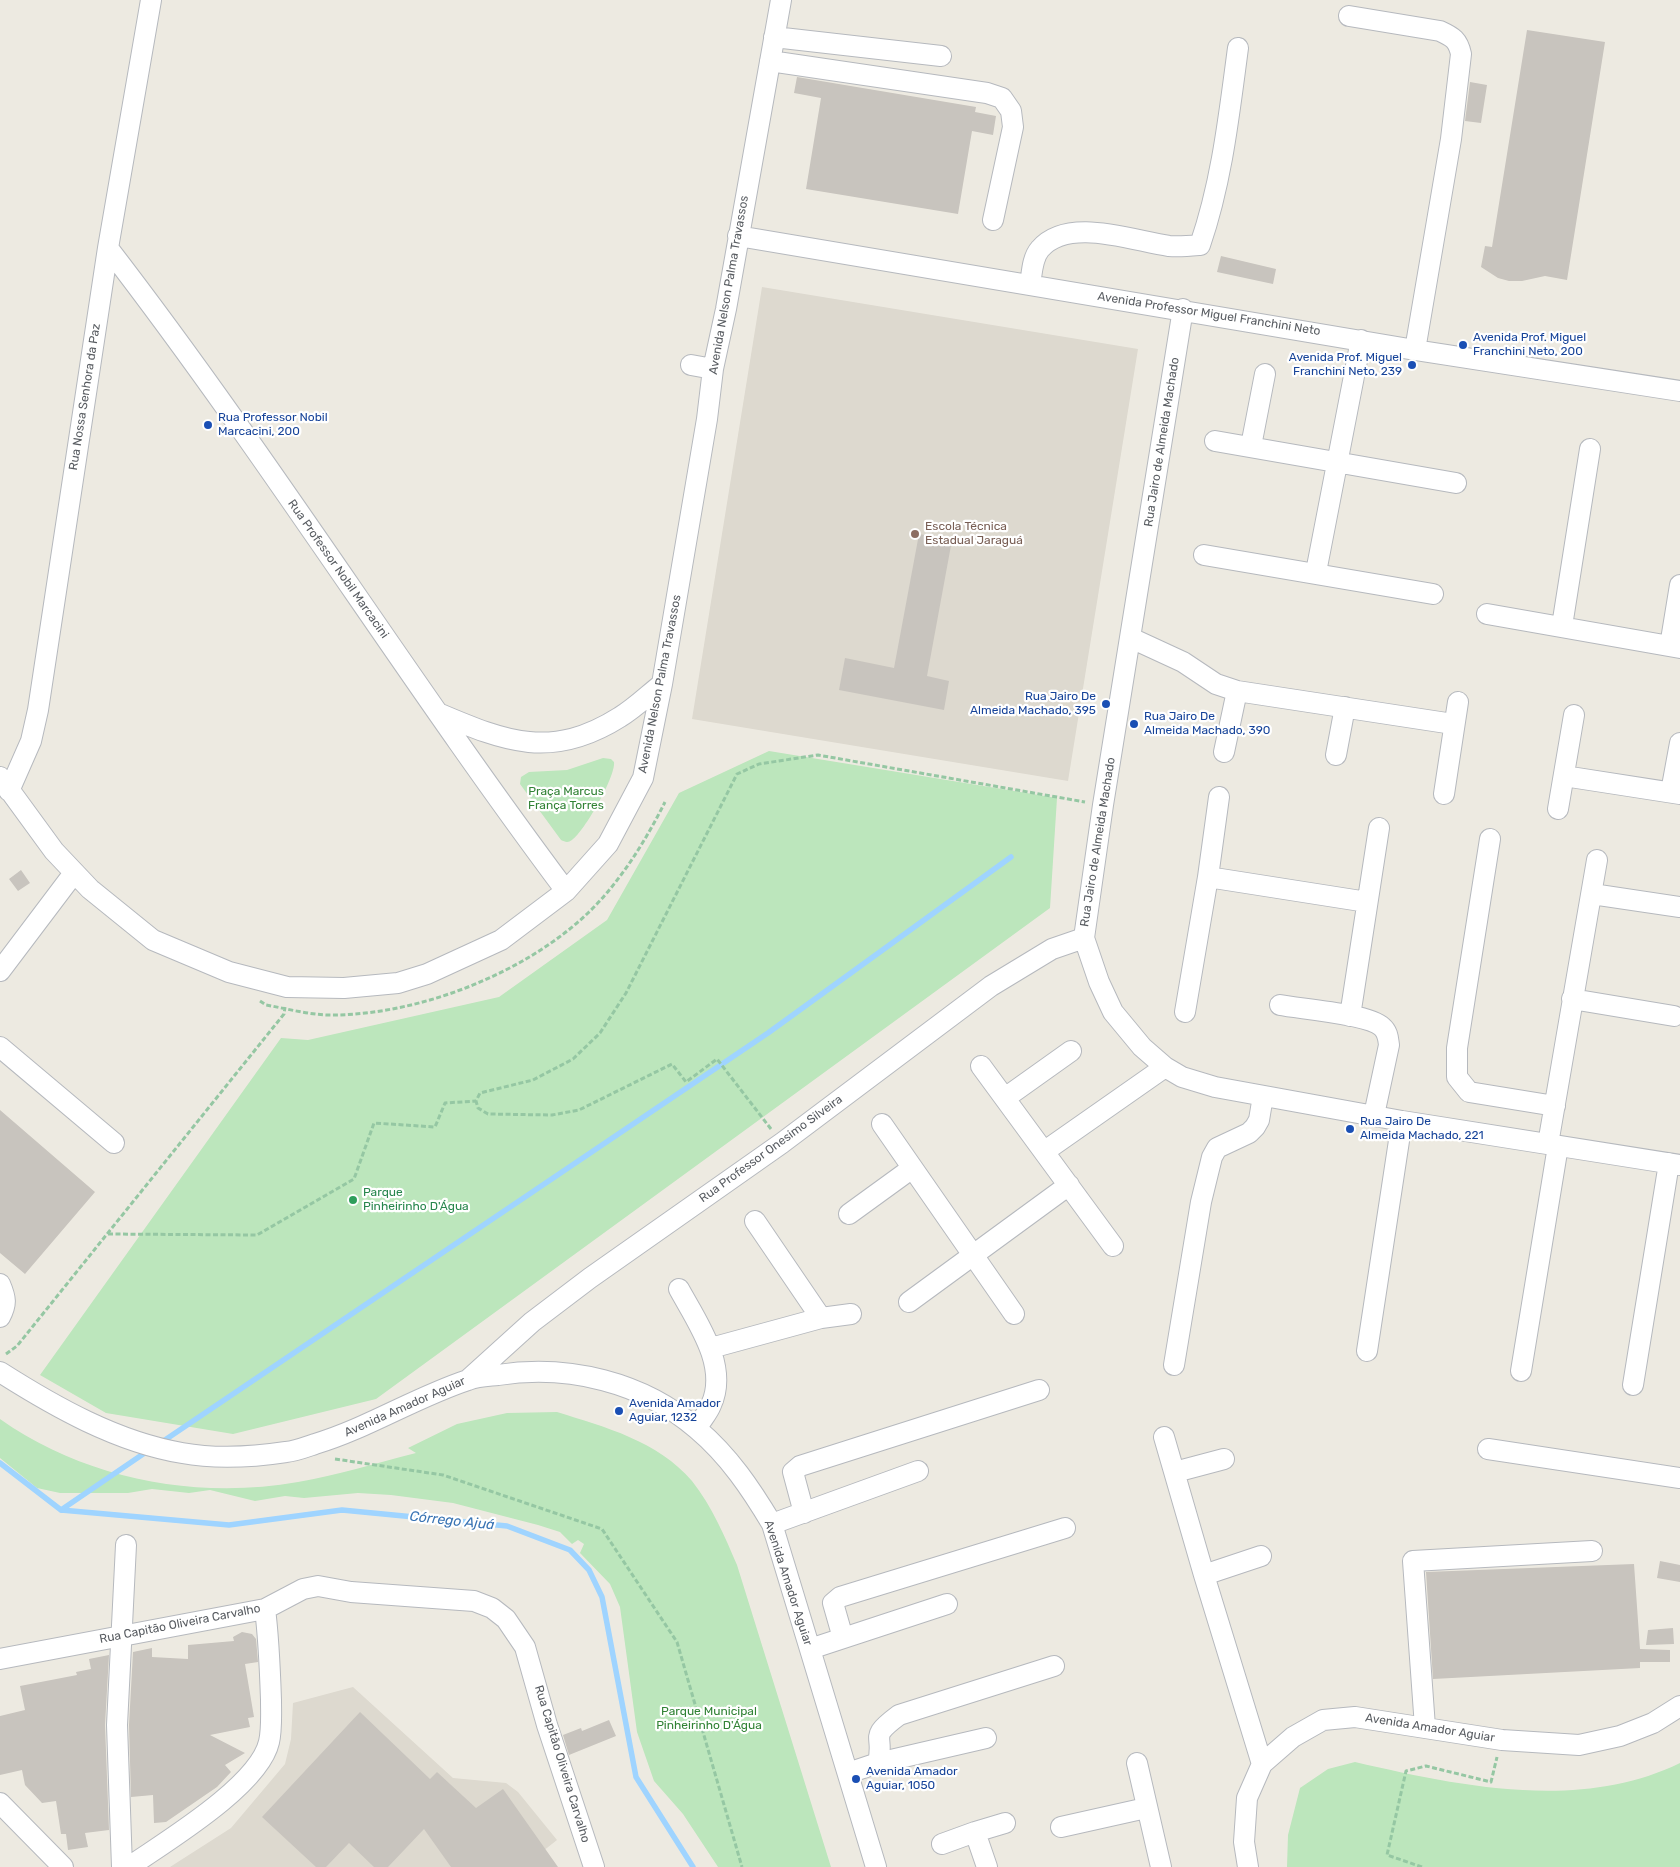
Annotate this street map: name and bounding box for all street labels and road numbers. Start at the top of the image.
street label: Avenida Nelson Palma Travassos [706,194,752,376]
street label: Avenida Professor Miguel Franchini Neto [1096,289,1322,339]
street label: Rua Nossa Senhora da Paz [66,323,104,471]
street label: Rua Jairo de Almeida Machado [1141,356,1183,528]
street label: Rua Professor Nobil Marcacini [284,497,392,641]
street label: Avenida Nelson Palma Travassos [636,594,684,774]
street label: Rua Jairo de Almeida Machado [1077,756,1119,928]
street label: Rua Professor Onesimo Silveira [697,1092,845,1206]
street label: Avenida Amador Aguiar [342,1374,468,1440]
street label: Avenida Amador Aguiar [761,1518,815,1648]
street label: Rua Capitão Oliveira Carvalho [98,1601,262,1647]
street label: Rua Capitão Oliveira Carvalho [531,1684,593,1844]
street label: Avenida Amador Aguiar [1364,1711,1496,1745]

